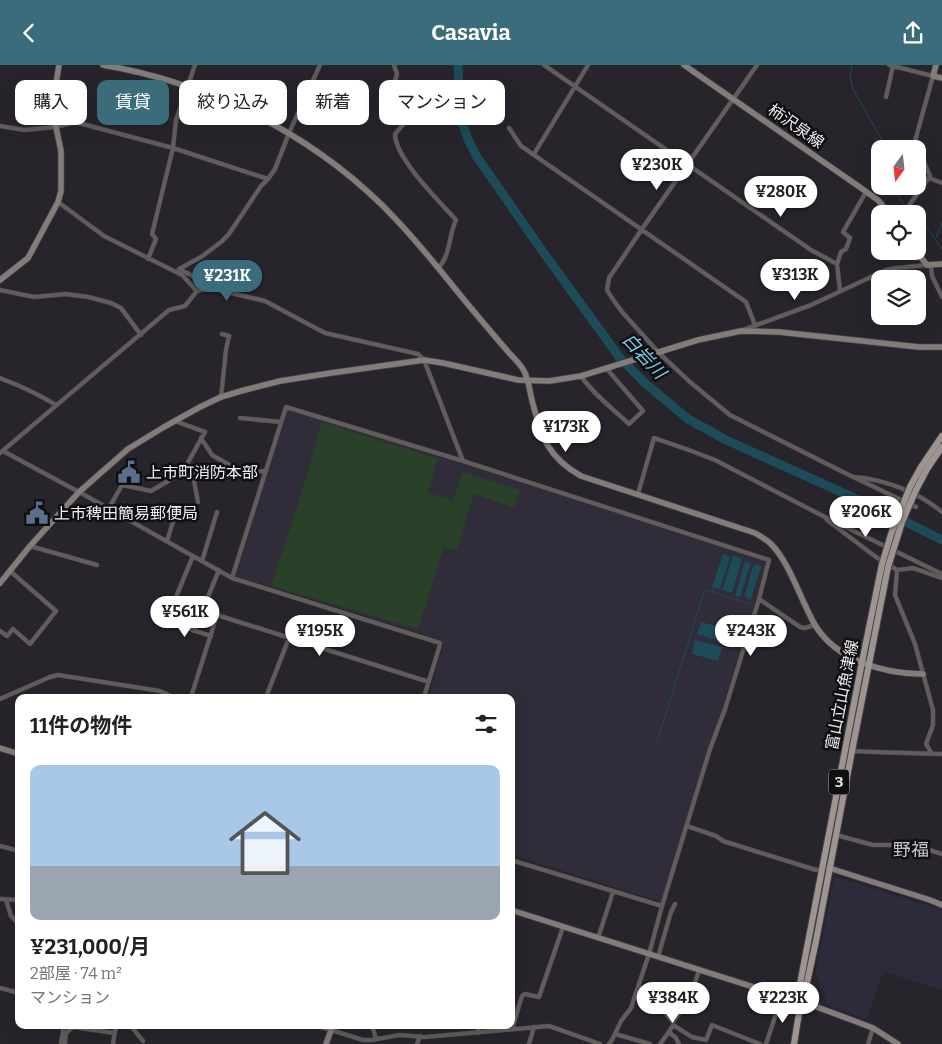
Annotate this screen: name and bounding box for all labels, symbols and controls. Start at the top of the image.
icon: back [15,19,43,47]
text: Casavia [431,19,511,46]
icon: share [899,19,927,47]
chip: 購入 [15,80,87,125]
chip: 賃貸 [97,80,169,125]
chip: 絞り込み [179,80,287,125]
chip: 新着 [297,80,369,125]
chip: マンション [379,80,505,125]
street label: 柿沢泉線 [764,100,828,152]
north arrow [871,140,926,195]
map controls [871,140,926,325]
pin: ¥230K [622,149,692,191]
text: ¥230K [632,155,683,174]
pin: ¥280K [746,175,816,218]
text: ¥280K [755,182,807,201]
button: locate [871,205,926,260]
pin: ¥231K [192,259,262,302]
pin: ¥313K [760,259,830,301]
text: ¥313K [771,265,819,284]
text: ¥231K [203,266,251,285]
button: layers [871,270,926,325]
water label: 白岩川 [618,329,672,385]
pin: ¥173K [531,411,601,453]
text: ¥173K [543,417,589,436]
public building icon: 上市町消防本部 [116,459,142,485]
place label: 上市町消防本部 [146,463,258,482]
pin: ¥206K [831,495,901,538]
public building icon: 上市稗田簡易郵便局 [24,500,50,526]
text: ¥206K [840,502,892,521]
place label: 上市稗田簡易郵便局 [54,504,198,523]
pin: ¥561K [150,595,220,638]
text: ¥561K [161,602,209,621]
pin: ¥195K [285,615,355,657]
pin: ¥243K [716,615,786,657]
text: ¥195K [296,621,344,640]
text: ¥243K [726,621,776,640]
street label: 富山立山魚津線 [822,638,862,752]
icon: filters [472,710,500,738]
text: 11件の物件 [30,713,132,739]
road number: 3 [829,769,849,795]
icon: home [220,798,310,888]
district label: 野福 [893,839,929,861]
text: ¥231,000/月 [30,934,150,960]
text: 2部屋 · 74 m² [30,964,122,983]
pin: ¥384K [638,981,708,1024]
pin: ¥223K [748,981,818,1024]
text: マンション [30,988,110,1007]
text: ¥384K [648,988,698,1007]
text: ¥223K [758,988,808,1007]

